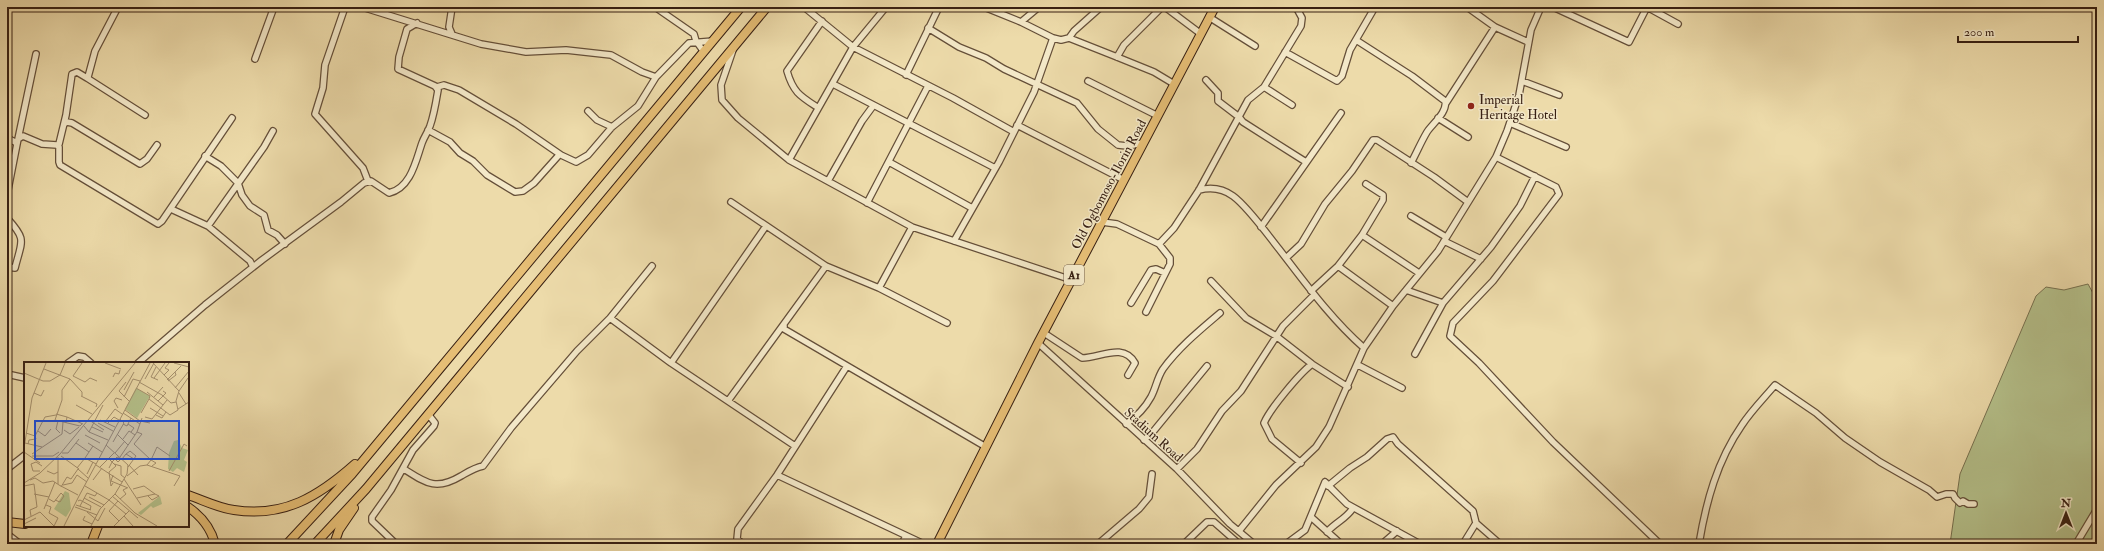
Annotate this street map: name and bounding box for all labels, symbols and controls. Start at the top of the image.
scale bar [1958,18,2078,44]
text: 200 m [1964,25,1995,40]
place label: Imperial Heritage Hotel [1479,92,1558,123]
marker: Imperial Heritage Hotel [1466,101,1476,111]
street label: Old Ogbomoso-Ilorin Road [1068,116,1150,252]
road number: A1 [1064,265,1084,285]
inset map [24,362,189,527]
street label: Stadium Road [1121,404,1186,466]
north arrow [2046,493,2086,533]
text: N [2060,497,2072,510]

